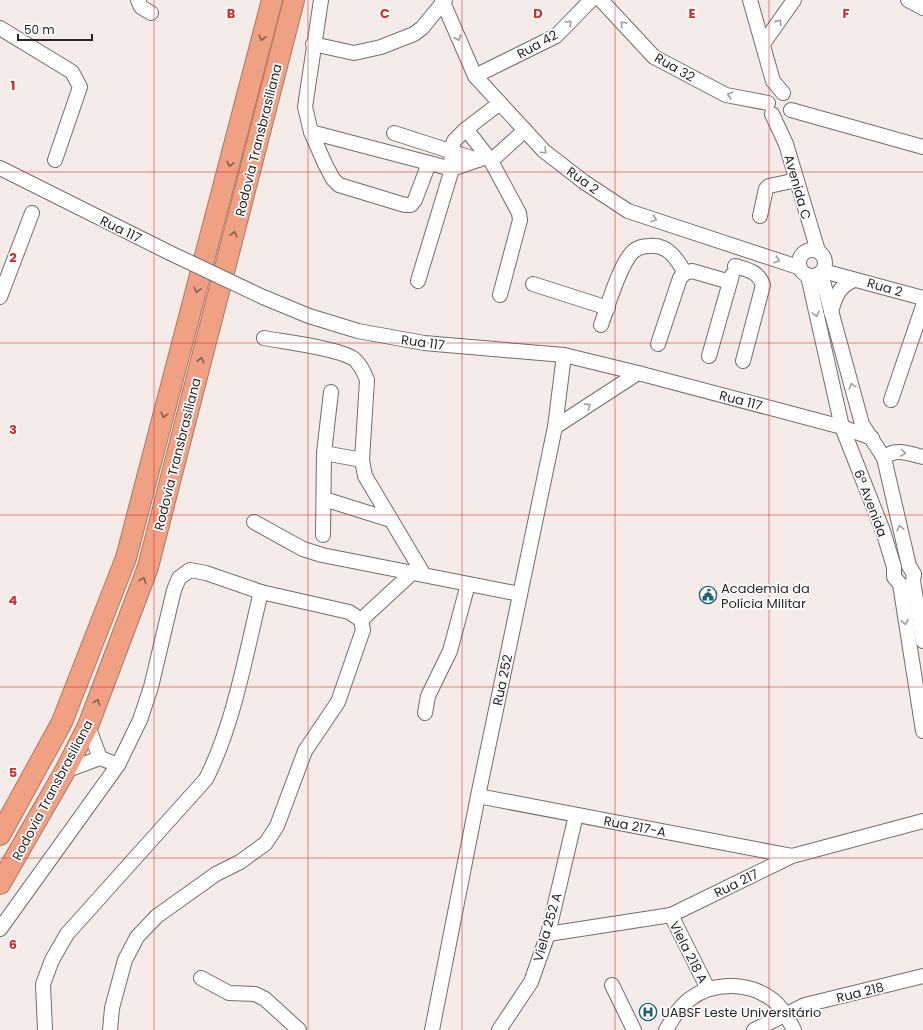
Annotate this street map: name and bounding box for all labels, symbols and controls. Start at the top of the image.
text: B [227,4,236,23]
text: C [380,4,390,23]
text: D [533,4,543,23]
text: E [688,4,696,23]
text: F [842,4,850,23]
scale bar [18,16,92,42]
one-way arrow [564,20,572,28]
one-way arrow [774,20,781,27]
text: 50 m [24,21,55,38]
one-way arrow [620,21,628,29]
street label: Rua 42 [513,25,561,63]
one-way arrow [453,33,461,41]
one-way arrow [258,34,267,41]
street label: Rua 32 [651,48,698,87]
street label: Rodovia Transbrasiliana [230,62,287,218]
text: 1 [11,76,15,95]
one-way arrow [726,91,733,100]
one-way arrow [540,146,547,153]
street label: Avenida C [779,152,816,222]
one-way arrow [226,160,234,167]
street label: Rua 2 [563,162,603,199]
street label: Rua 117 [97,211,145,248]
one-way arrow [650,214,657,223]
one-way arrow [229,231,237,237]
text: 2 [9,248,17,267]
one-way arrow [774,255,781,263]
street label: Rua 2 [865,273,905,302]
one-way arrow [193,286,202,293]
one-way arrow [812,311,820,317]
street label: Rua 117 [400,330,446,355]
one-way arrow [196,357,205,364]
street label: Rodovia Transbrasiliana [149,376,206,532]
one-way arrow [848,383,857,390]
street label: Rua 117 [717,386,765,415]
one-way arrow [584,403,591,410]
one-way arrow [161,412,169,419]
text: 3 [9,420,17,439]
one-way arrow [900,448,906,457]
street label: 6ª Avenida [849,467,892,540]
one-way arrow [897,525,905,531]
one-way arrow [139,577,147,584]
place label: Academia da Polícia Militar [721,579,810,613]
public building icon: Academia da Polícia Militar [698,585,718,605]
text: 4 [9,591,18,610]
one-way arrow [900,619,909,625]
street label: Rua 252 [488,653,517,707]
one-way arrow [93,698,101,705]
street label: Rodovia Transbrasiliana [7,717,98,864]
text: 5 [9,763,17,782]
street label: Rua 217-A [602,811,668,842]
street label: Rua 217 [711,865,762,902]
street label: Viela 252 A [529,890,566,964]
street label: Viela 218 A [665,918,712,987]
text: 6 [9,935,17,954]
street label: Rua 218 [834,977,886,1008]
hospital icon: UABSF Leste Universitário [638,1002,658,1022]
place label: UABSF Leste Universitário [661,1003,821,1022]

